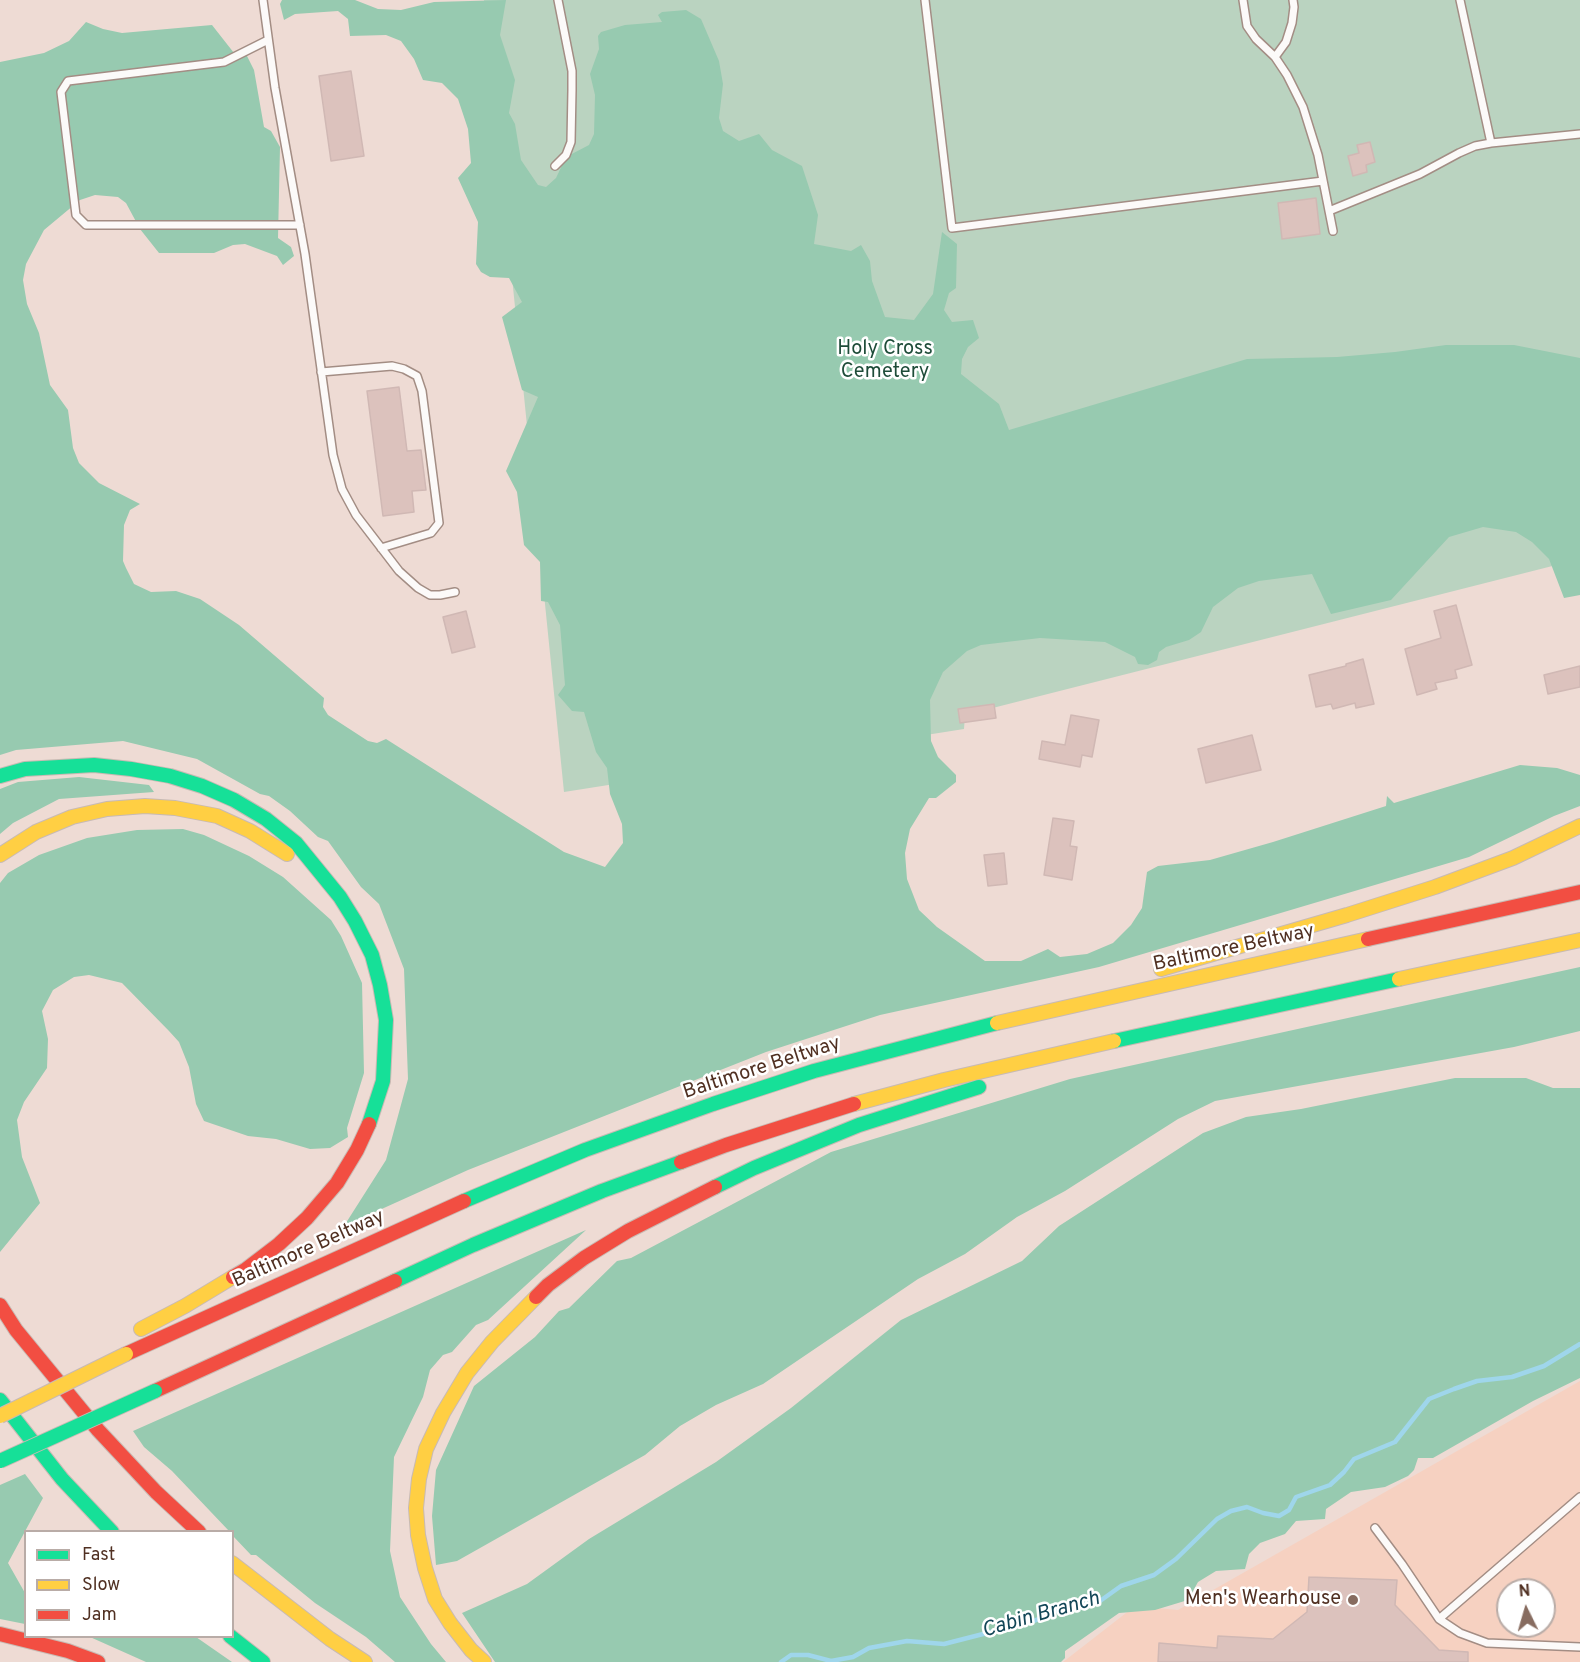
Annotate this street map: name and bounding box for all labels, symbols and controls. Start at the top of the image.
park label: Holy Cross Cemetery [837,338,933,385]
street label: Baltimore Beltway [1151,920,1317,978]
street label: Baltimore Beltway [680,1032,844,1106]
street label: Baltimore Beltway [229,1206,389,1294]
legend [24,1530,234,1638]
text: Fast [82,1544,115,1567]
text: Slow [82,1574,120,1597]
north arrow [1496,1578,1556,1638]
text: N [1518,1582,1531,1603]
water label: Cabin Branch [979,1587,1103,1645]
place label: Men's Wearhouse [1185,1588,1341,1612]
marker: Men's Wearhouse [1346,1593,1360,1607]
text: Jam [82,1604,117,1627]

